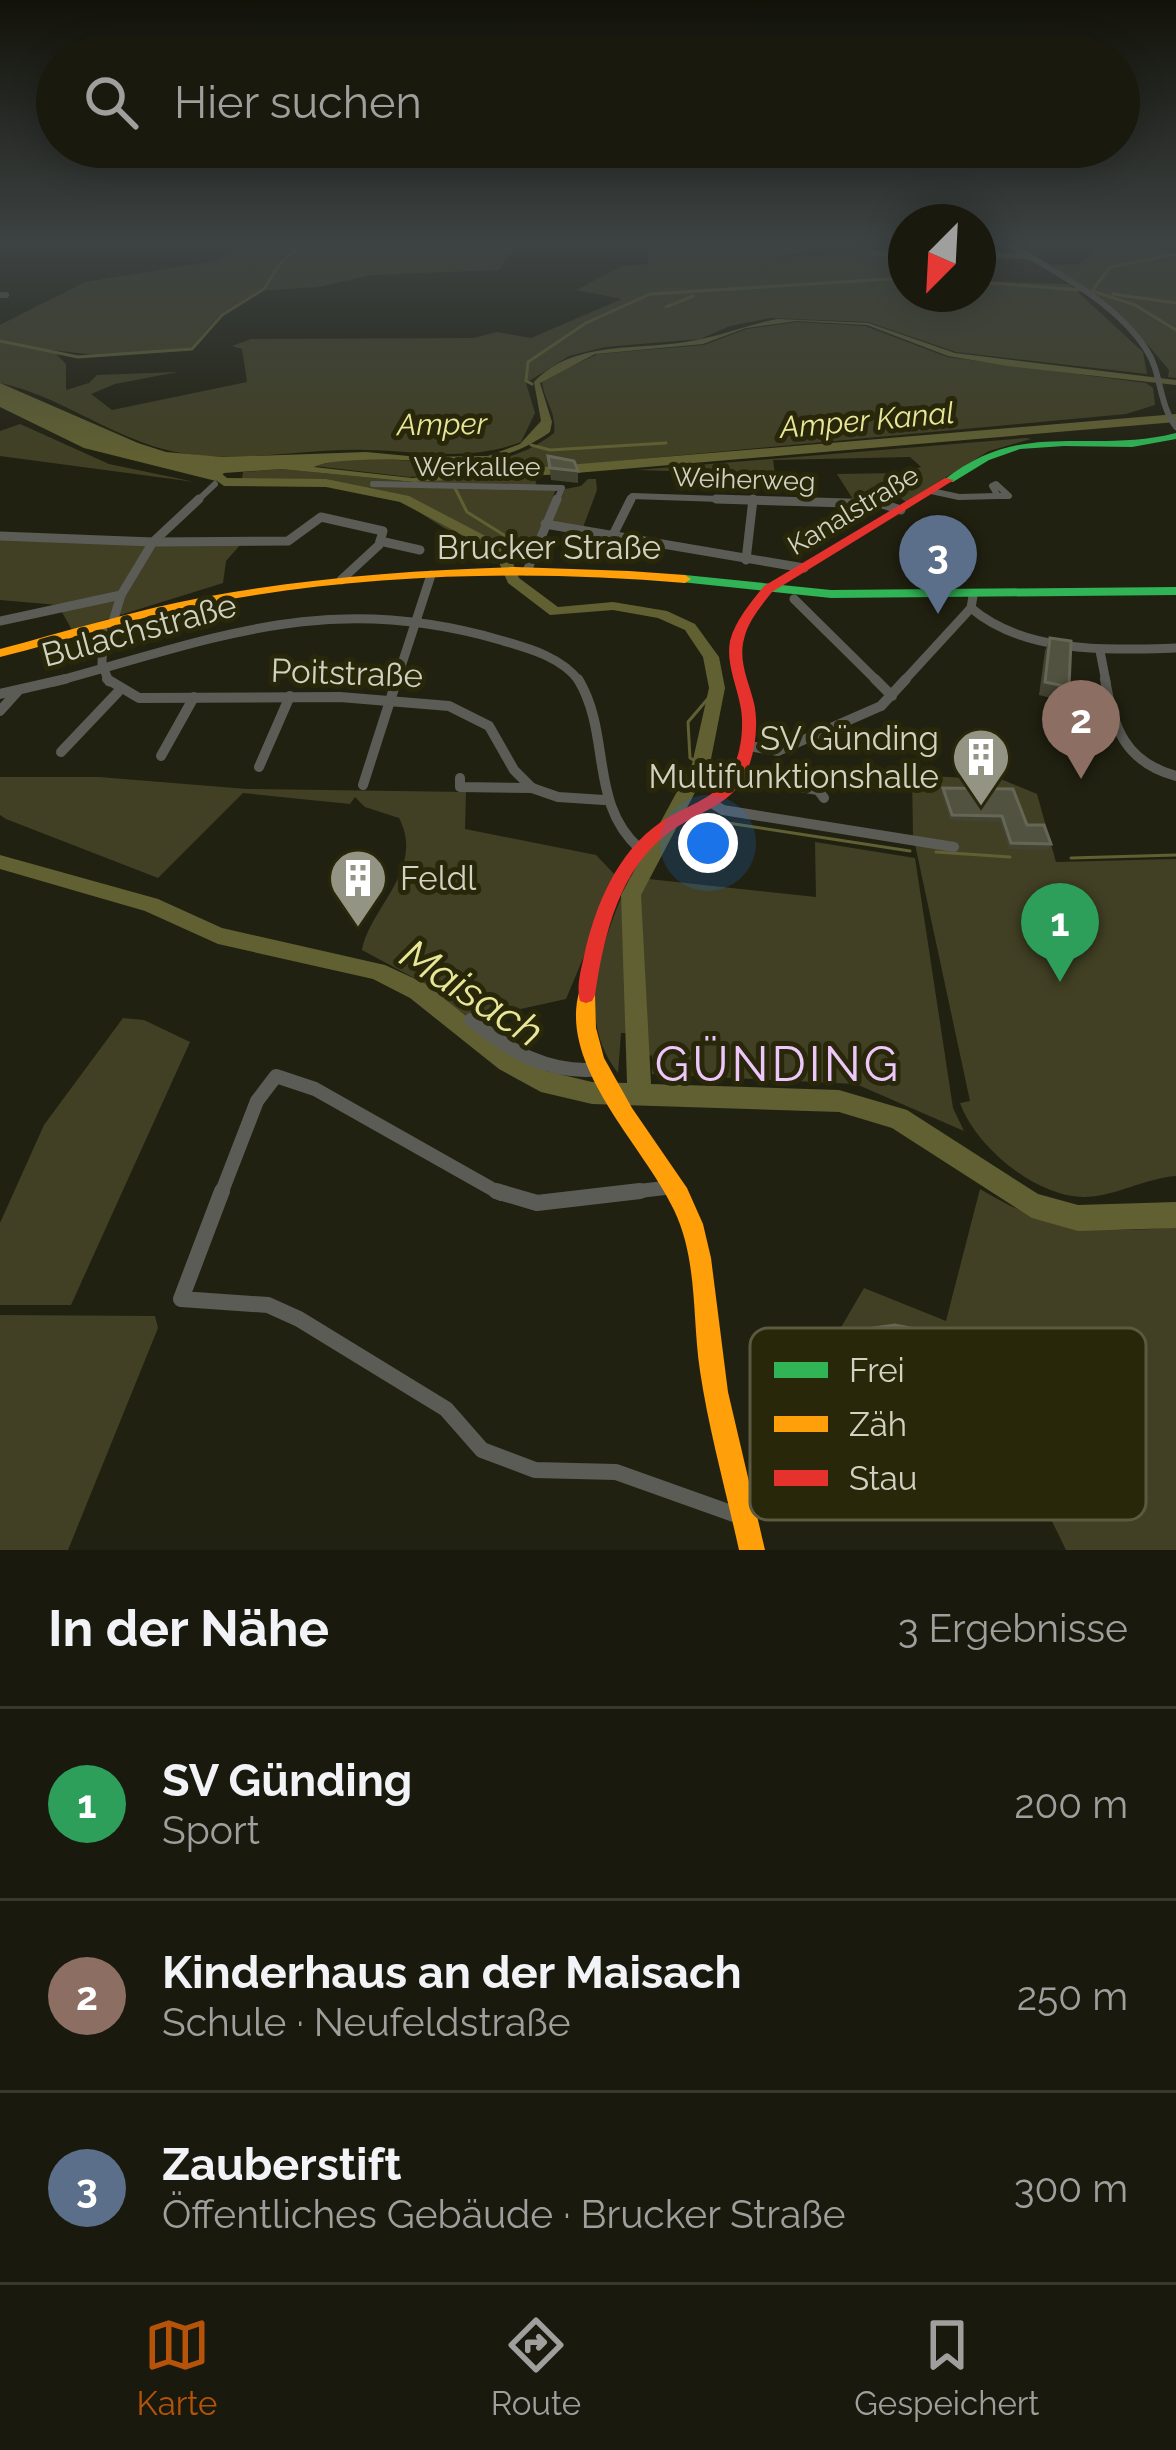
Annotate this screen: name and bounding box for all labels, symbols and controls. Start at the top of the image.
search box [36,36,1140,168]
icon: search [78,69,144,135]
text: Hier suchen [174,76,422,129]
north arrow [888,204,996,312]
water label: Amper Kanal [776,395,956,445]
water label: Amper [395,406,489,442]
street label: Werkallee [413,451,541,482]
street label: Kanalstraße [782,459,924,561]
street label: Weiherweg [672,461,816,497]
pin: 3 [899,515,977,614]
street label: Brucker Straße [437,528,661,567]
street label: Bulachstraße [37,585,241,675]
street label: Poitstraße [270,651,424,695]
pin: 2 [1042,680,1120,779]
place label: SV Günding Multifunktionshalle [648,719,939,796]
building icon: SV Günding Multifunktionshalle [950,726,1012,808]
your location [678,813,738,873]
building icon: Feldl [327,847,389,929]
place label: Feldl [400,859,477,898]
pin: 1 [1021,883,1099,982]
water label: Maisach [392,929,552,1057]
district label: GÜNDING [655,1036,901,1092]
legend [750,1328,1146,1520]
text: Frei [849,1351,905,1390]
text: Zäh [849,1405,907,1444]
text: Stau [849,1459,917,1498]
text: In der Nähe [48,1598,329,1658]
text: 3 Ergebnisse [898,1605,1128,1651]
text: SV Günding [162,1754,412,1807]
text: 1 [77,1781,97,1827]
text: 200 m [1014,1781,1128,1827]
text: Sport [162,1807,260,1853]
text: Kinderhaus an der Maisach [162,1946,742,1999]
text: 2 [76,1973,98,2019]
text: 250 m [1017,1973,1128,2019]
text: Schule · Neufeldstraße [162,1999,571,2045]
text: Zauberstift [162,2138,401,2191]
text: 3 [76,2165,98,2211]
text: 300 m [1014,2165,1128,2211]
text: Öffentliches Gebäude · Brucker Straße [162,2191,846,2237]
tab: Karte [137,2312,218,2423]
tab: Route [491,2312,581,2423]
tab: Gespeichert [854,2312,1039,2423]

